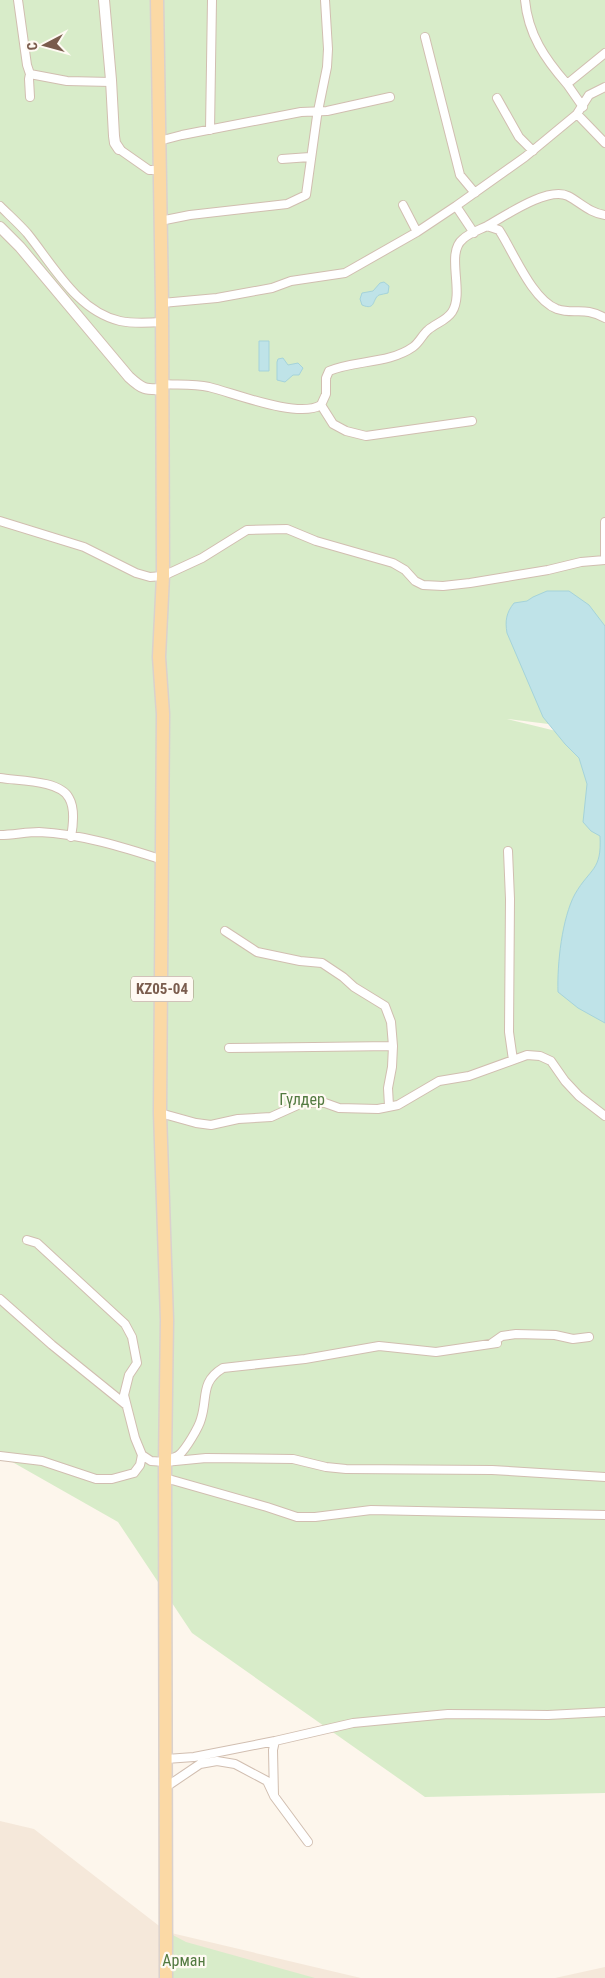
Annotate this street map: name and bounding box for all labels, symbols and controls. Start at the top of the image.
north arrow [20,20,70,70]
text: С [24,42,40,51]
road number: KZ05-04 [131,976,193,1002]
park label: Гүлдер [279,1090,325,1109]
park label: Арман [162,1951,206,1970]

